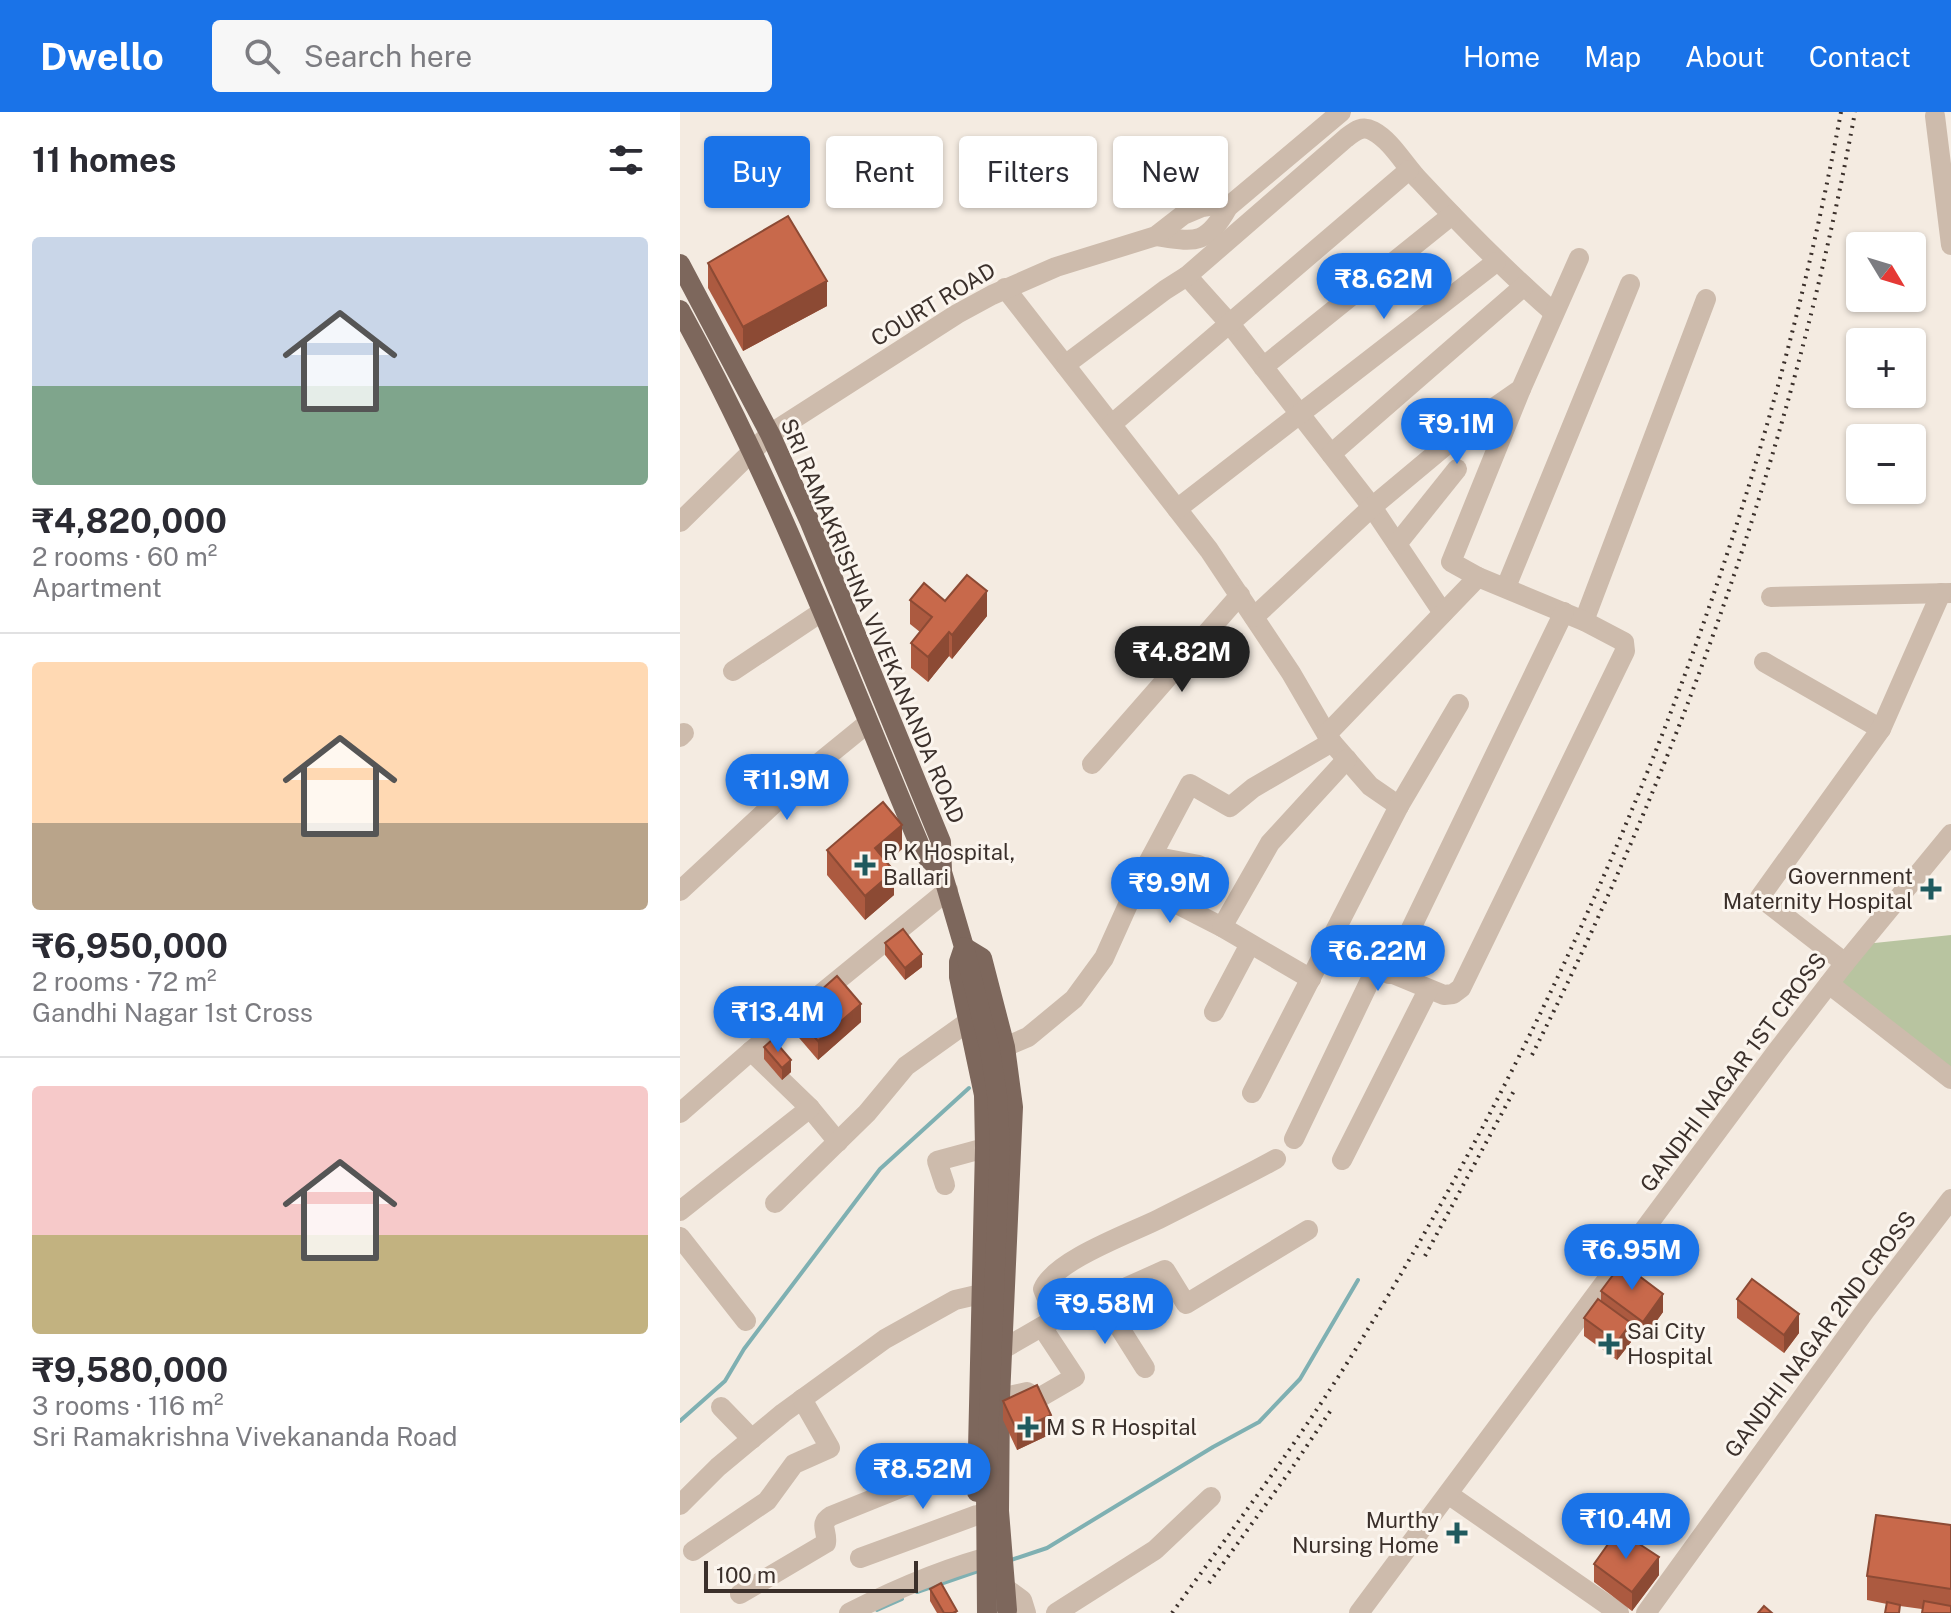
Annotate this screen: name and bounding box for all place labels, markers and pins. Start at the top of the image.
pin: ₹8.62M [1319,253,1449,321]
pin: ₹9.1M [1401,398,1513,466]
pin: ₹4.82M [1117,626,1247,694]
pin: ₹11.9M [722,754,852,822]
place label: R K Hospital, Ballari [883,839,1015,890]
marker: R K Hospital, Ballari [854,854,876,876]
pin: ₹9.9M [1114,857,1226,925]
place label: Government Maternity Hospital [1723,863,1913,914]
marker: Government Maternity Hospital [1920,878,1942,900]
pin: ₹6.22M [1313,925,1443,993]
pin: ₹13.4M [713,986,843,1054]
pin: ₹6.95M [1567,1224,1697,1292]
pin: ₹9.58M [1040,1278,1170,1346]
place label: Sai City Hospital [1627,1318,1713,1369]
marker: Sai City Hospital [1598,1333,1620,1355]
place label: M S R Hospital [1046,1414,1197,1440]
marker: M S R Hospital [1017,1416,1039,1438]
pin: ₹8.52M [858,1443,988,1511]
pin: ₹10.4M [1561,1493,1691,1561]
place label: Murthy Nursing Home [1292,1507,1439,1558]
marker: Murthy Nursing Home [1446,1522,1468,1544]

